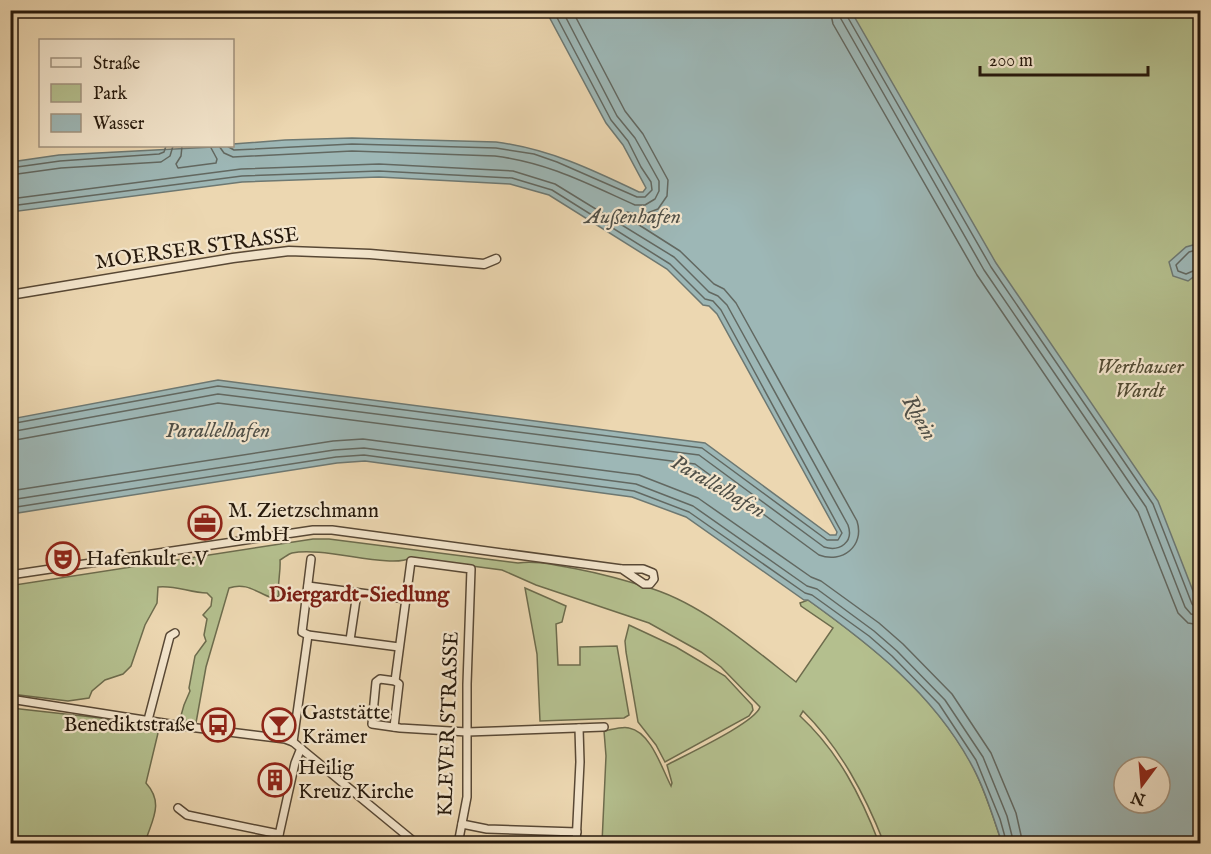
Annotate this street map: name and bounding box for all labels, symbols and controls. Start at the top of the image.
legend [39,39,234,147]
scale bar [980,39,1148,77]
text: 200 m [989,50,1033,73]
text: Straße [93,53,140,76]
text: Park [93,83,128,106]
text: Wasser [93,113,145,136]
water label: Außenhafen [583,203,681,231]
street label: MOERSER STRASSE [94,221,300,277]
park label: Werthauser Wardt [1097,354,1184,405]
water label: Rhein [895,390,943,446]
water label: Parallelhafen [166,417,270,445]
water label: Parallelhafen [666,449,770,525]
place label: M. Zietzschmann GmbH [228,498,379,549]
office icon: M. Zietzschmann GmbH [187,505,223,541]
theatre icon: Hafenkult e.V [45,541,81,577]
place label: Hafenkult e.V [86,546,209,573]
district label: Diergardt-Siedlung [269,581,450,609]
street label: KLEVER STRASSE [432,631,466,817]
place label: Gaststätte Krämer [302,700,390,751]
bus stop icon: Benediktstraße [200,707,236,743]
bar icon: Gaststätte Krämer [261,707,297,743]
place label: Benediktstraße [64,712,195,739]
place label: Heilig Kreuz Kirche [298,755,414,806]
north arrow [1112,755,1172,815]
building icon: Heilig Kreuz Kirche [257,762,293,798]
text: N [1129,786,1149,809]

